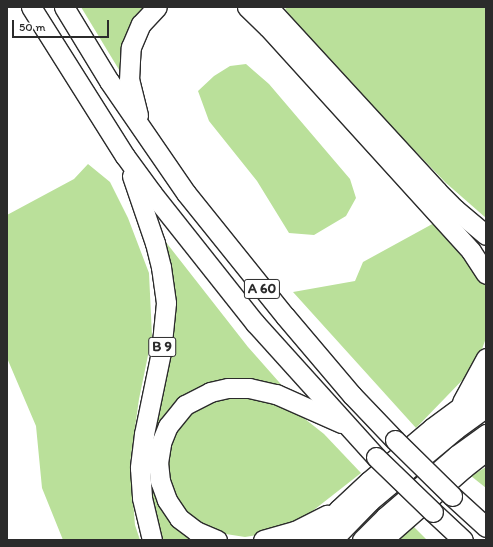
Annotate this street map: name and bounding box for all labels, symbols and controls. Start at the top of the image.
scale bar [14,12,111,38]
text: 50 m [19,20,45,34]
road number: A 60 [243,277,281,301]
road number: B 9 [148,335,176,359]

